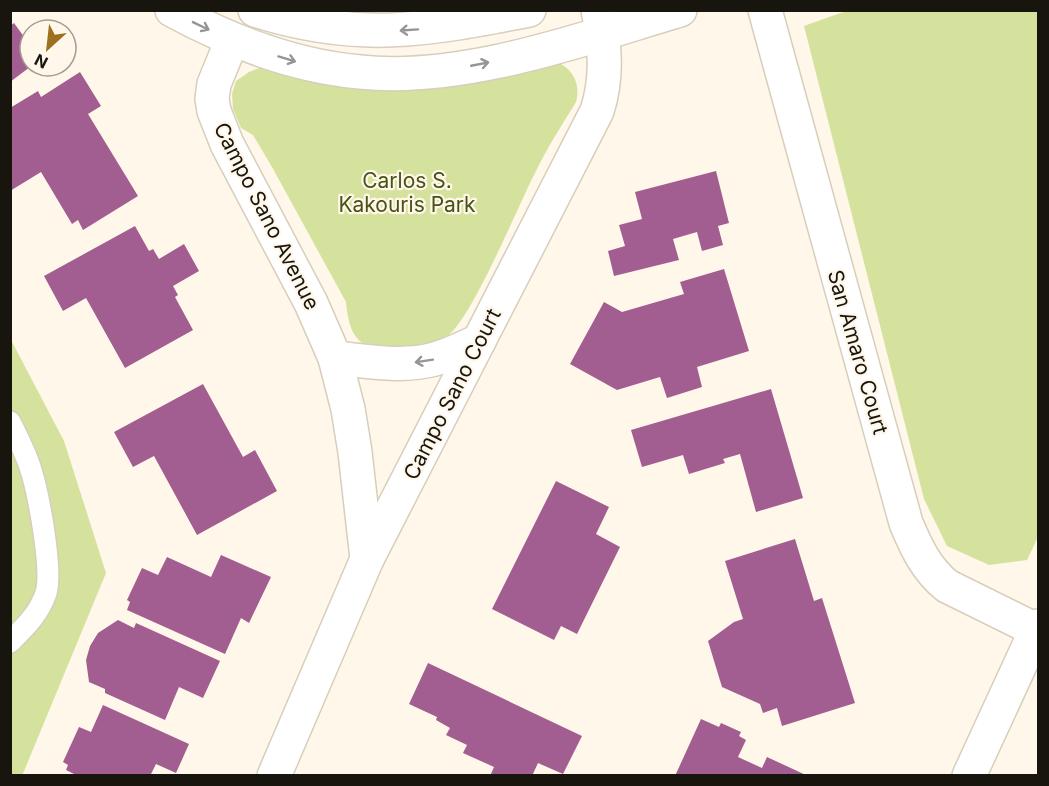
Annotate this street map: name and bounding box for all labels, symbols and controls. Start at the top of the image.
north arrow [18,18,78,78]
one-way arrow [192,20,210,32]
one-way arrow [399,25,419,36]
text: N [31,50,51,73]
one-way arrow [277,54,296,65]
one-way arrow [470,58,489,69]
street label: Campo Sano Avenue [209,118,325,314]
park label: Carlos S. Kakouris Park [338,168,476,217]
street label: San Amaro Court [823,267,893,437]
street label: Campo Sano Court [398,304,506,484]
one-way arrow [415,356,435,367]

